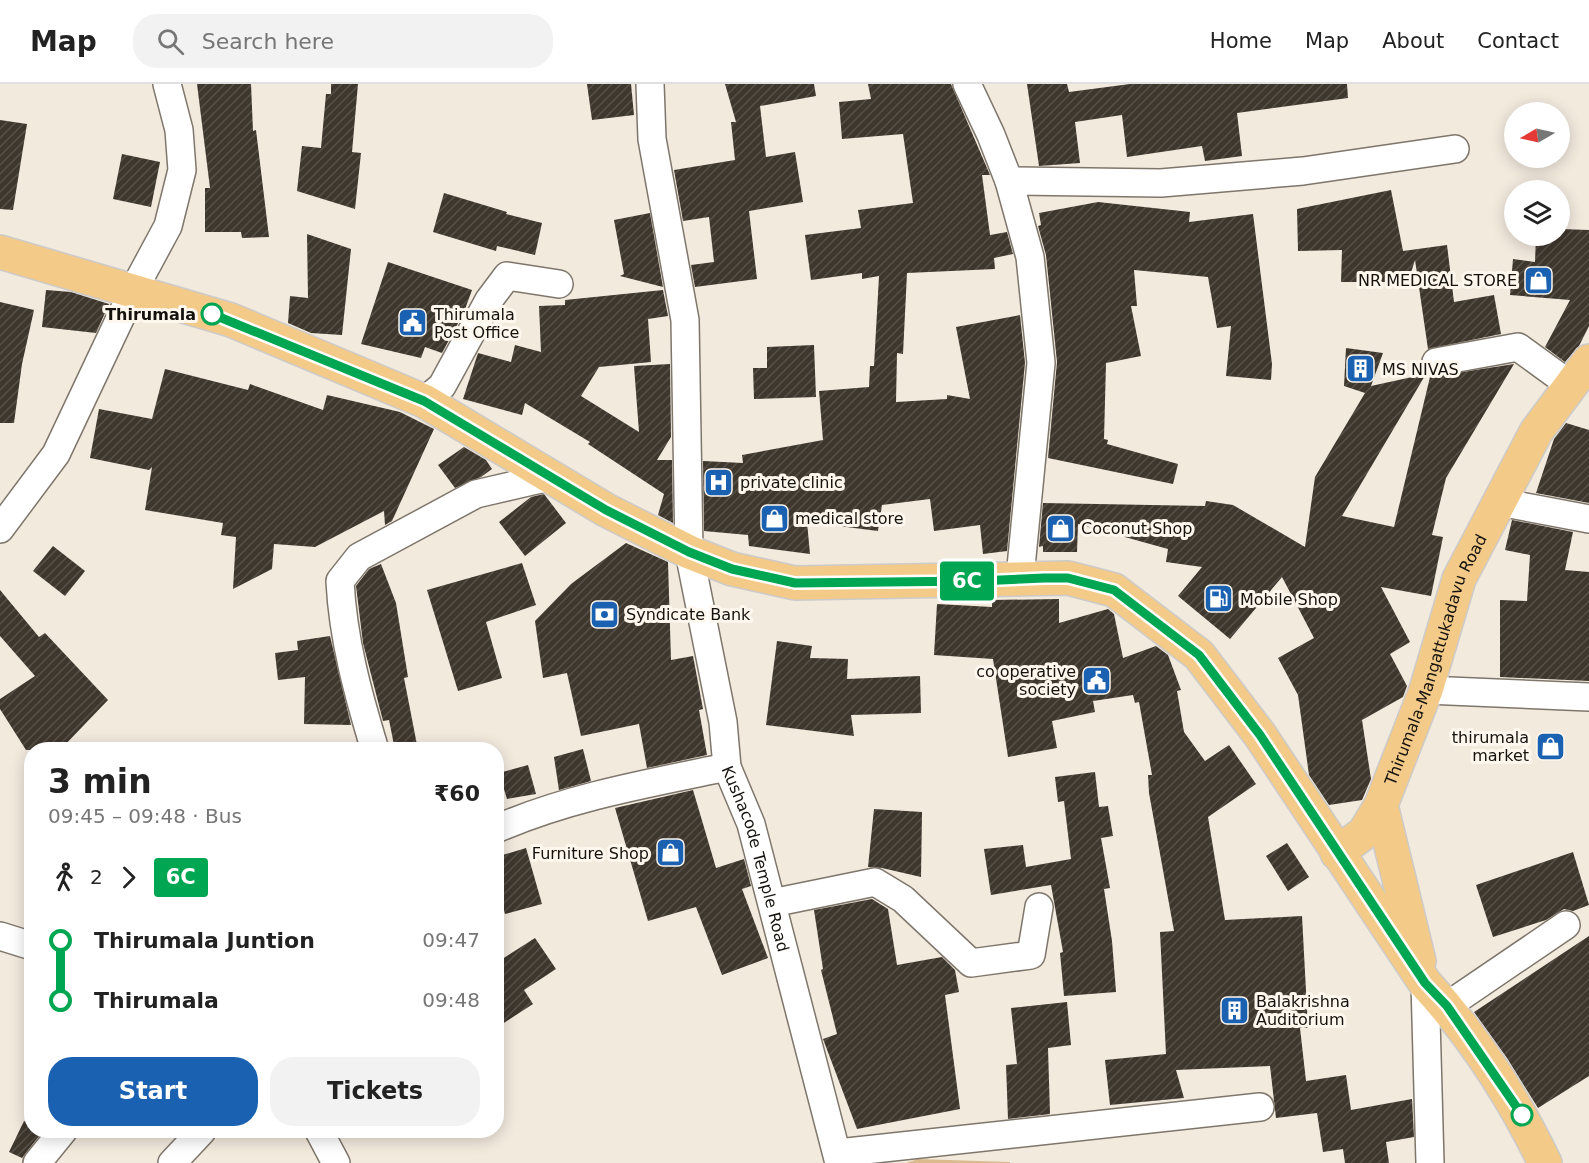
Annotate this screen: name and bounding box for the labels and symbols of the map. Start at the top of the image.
north arrow [1504,102,1570,168]
shop icon: NR MEDICAL STORE [1522,264,1554,296]
place label: NR MEDICAL STORE [1358,271,1517,290]
marker: Thirumala [201,303,223,325]
place label: Thirumala [105,305,196,324]
place label: Thirumala Post Office [433,305,519,342]
public building icon: Thirumala Post Office [397,307,429,339]
building icon: MS NIVAS [1345,353,1377,385]
place label: MS NIVAS [1382,360,1459,379]
hospital icon: private clinic [703,466,735,498]
place label: private clinic [740,473,843,492]
shop icon: medical store [758,502,790,534]
place label: medical store [795,509,904,528]
shop icon: Coconut Shop [1044,512,1076,544]
place label: Coconut Shop [1081,519,1192,538]
street label: Thirumala-Mangattukadavu Road [1380,531,1491,789]
line badge: 6C [940,562,994,600]
fuel station icon: Mobile Shop [1203,583,1235,615]
place label: Mobile Shop [1240,590,1338,609]
bank icon: Syndicate Bank [589,598,621,630]
place label: Syndicate Bank [626,605,751,624]
place label: co operative society [976,662,1076,699]
public building icon: co operative society [1081,664,1113,696]
place label: thirumala market [1452,728,1529,765]
shop icon: thirumala market [1534,730,1566,762]
street label: Kushacode Temple Road [718,763,793,954]
shop icon: Furniture Shop [654,837,686,869]
place label: Furniture Shop [532,844,649,863]
place label: Balakrishna Auditorium [1256,992,1350,1029]
building icon: Balakrishna Auditorium [1219,994,1251,1026]
unlabelled marker [1511,1104,1533,1126]

